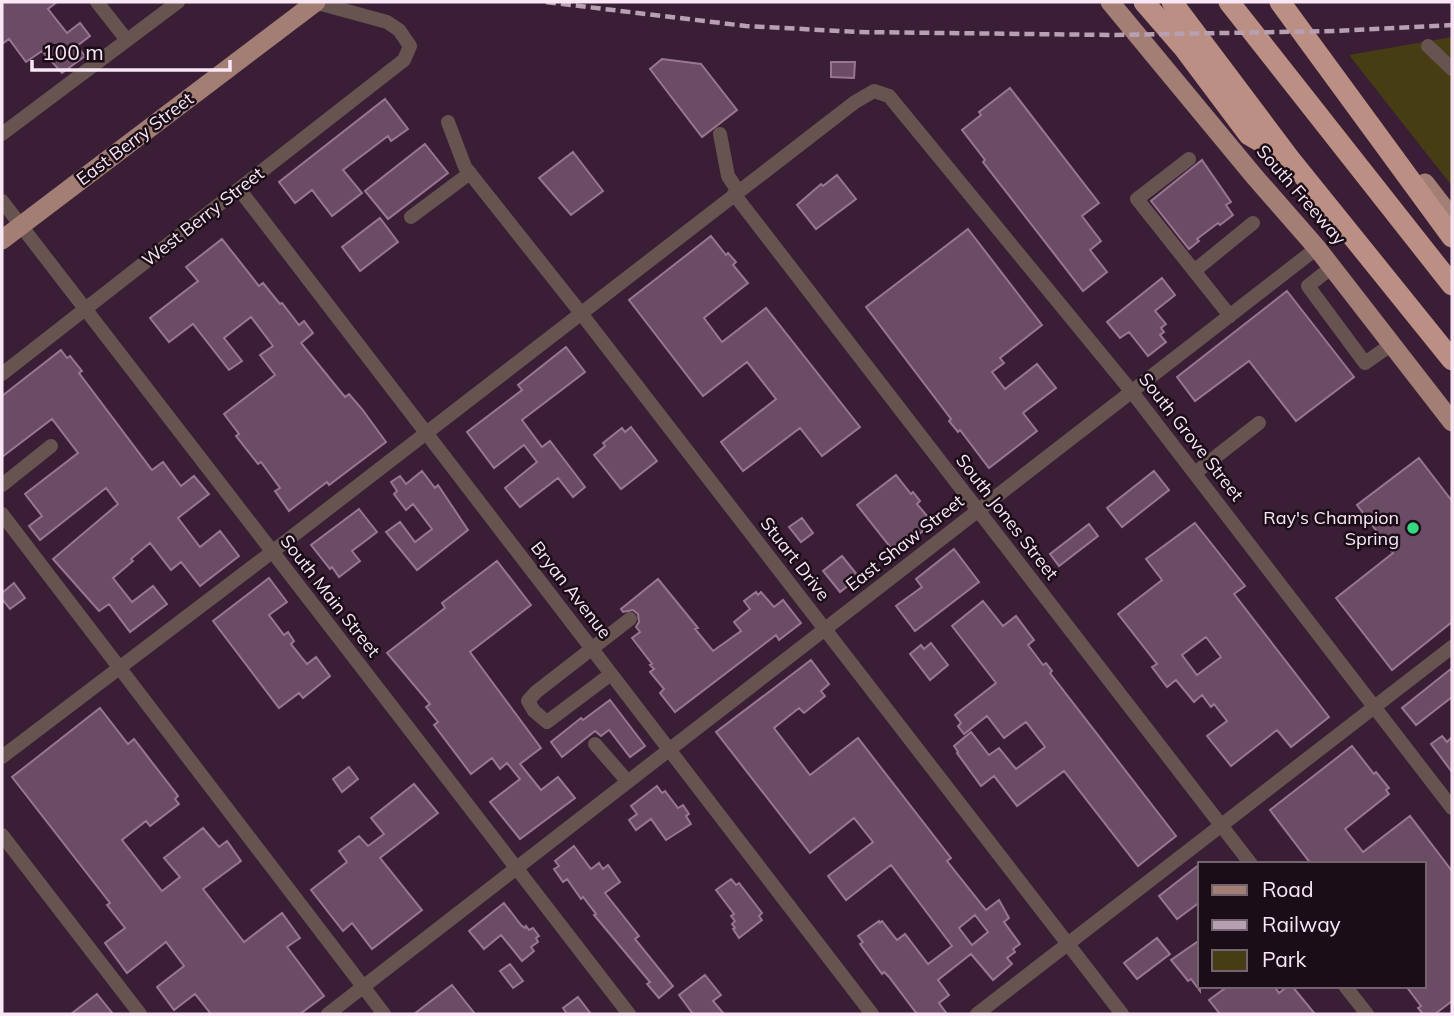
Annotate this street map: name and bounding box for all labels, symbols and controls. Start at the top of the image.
scale bar [32,28,229,72]
text: 100 m [42,39,104,65]
street label: East Berry Street [72,87,198,190]
street label: South Freeway [1252,140,1351,250]
street label: West Berry Street [137,162,268,271]
street label: South Grove Street [1134,368,1249,506]
street label: South Jones Street [951,449,1064,584]
street label: East Shaw Street [841,489,968,596]
place label: Ray's Champion Spring [1263,506,1399,550]
street label: Stuart Drive [756,512,835,605]
marker: Ray's Champion Spring [1405,520,1421,536]
street label: South Main Street [275,530,385,661]
street label: Bryan Avenue [526,536,617,643]
legend [1198,862,1426,988]
text: Road [1262,876,1313,902]
text: Railway [1262,911,1341,937]
text: Park [1262,946,1306,972]

